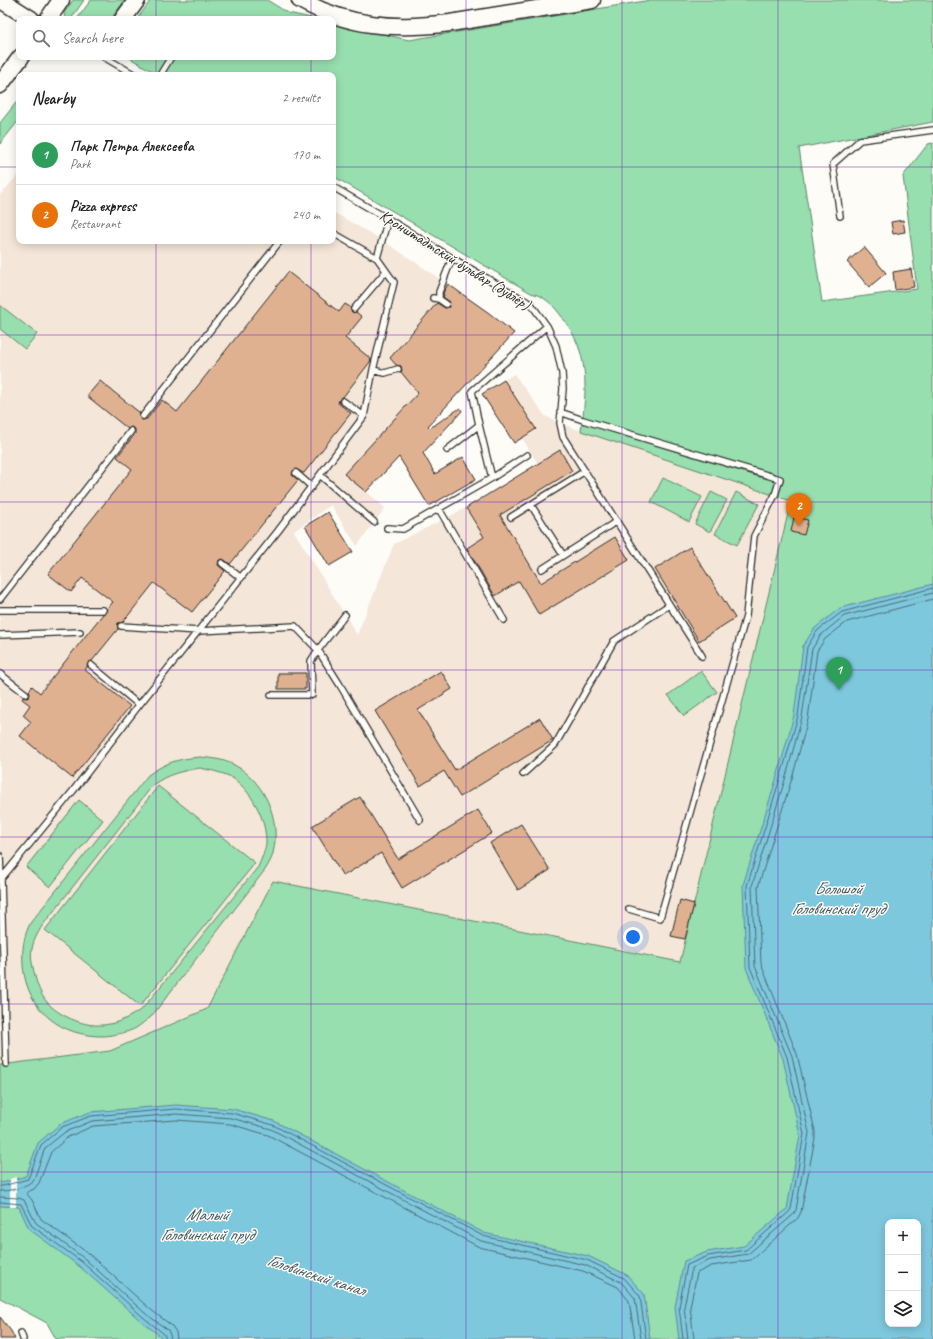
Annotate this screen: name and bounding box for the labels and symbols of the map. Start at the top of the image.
street label: Кронштадтский бульвар (дублёр) [376,205,535,315]
pin: 2 [786,493,812,526]
pin: 1 [826,657,852,690]
water label: Большой Головинский пруд [792,878,889,919]
your location [623,927,643,947]
water label: Малый Головинский пруд [161,1204,258,1245]
water label: Головинский канал [265,1249,370,1301]

